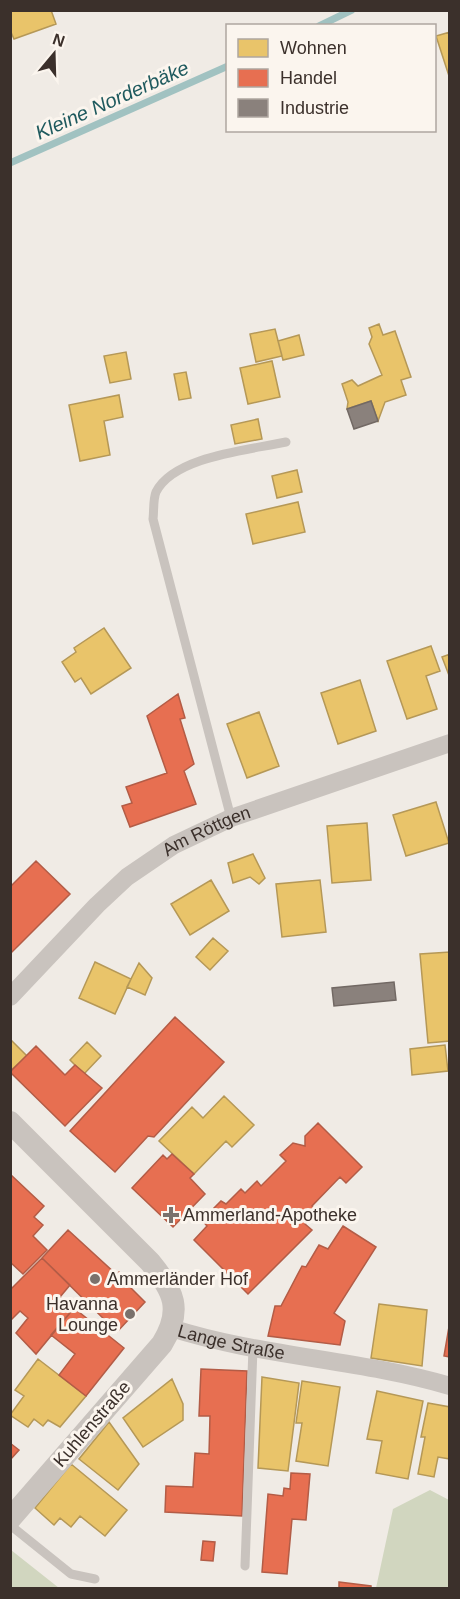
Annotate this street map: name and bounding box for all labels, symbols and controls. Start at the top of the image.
north arrow [24,24,84,84]
legend [226,24,436,132]
text: N [50,30,67,50]
text: Wohnen [280,38,347,58]
water label: Kleine Norderbäke [32,56,192,144]
text: Handel [280,68,337,88]
text: Industrie [280,98,349,118]
street label: Am Röttgen [158,802,253,860]
place label: Ammerland-Apotheke [183,1205,357,1225]
marker: Ammerland-Apotheke [164,1208,178,1222]
place label: Ammerländer Hof [107,1269,249,1289]
marker: Ammerländer Hof [88,1272,102,1286]
place label: Havanna Lounge [46,1294,119,1335]
marker: Havanna Lounge [123,1307,137,1321]
street label: Lange Straße [175,1321,286,1363]
street label: Kuhlenstraße [49,1377,135,1471]

